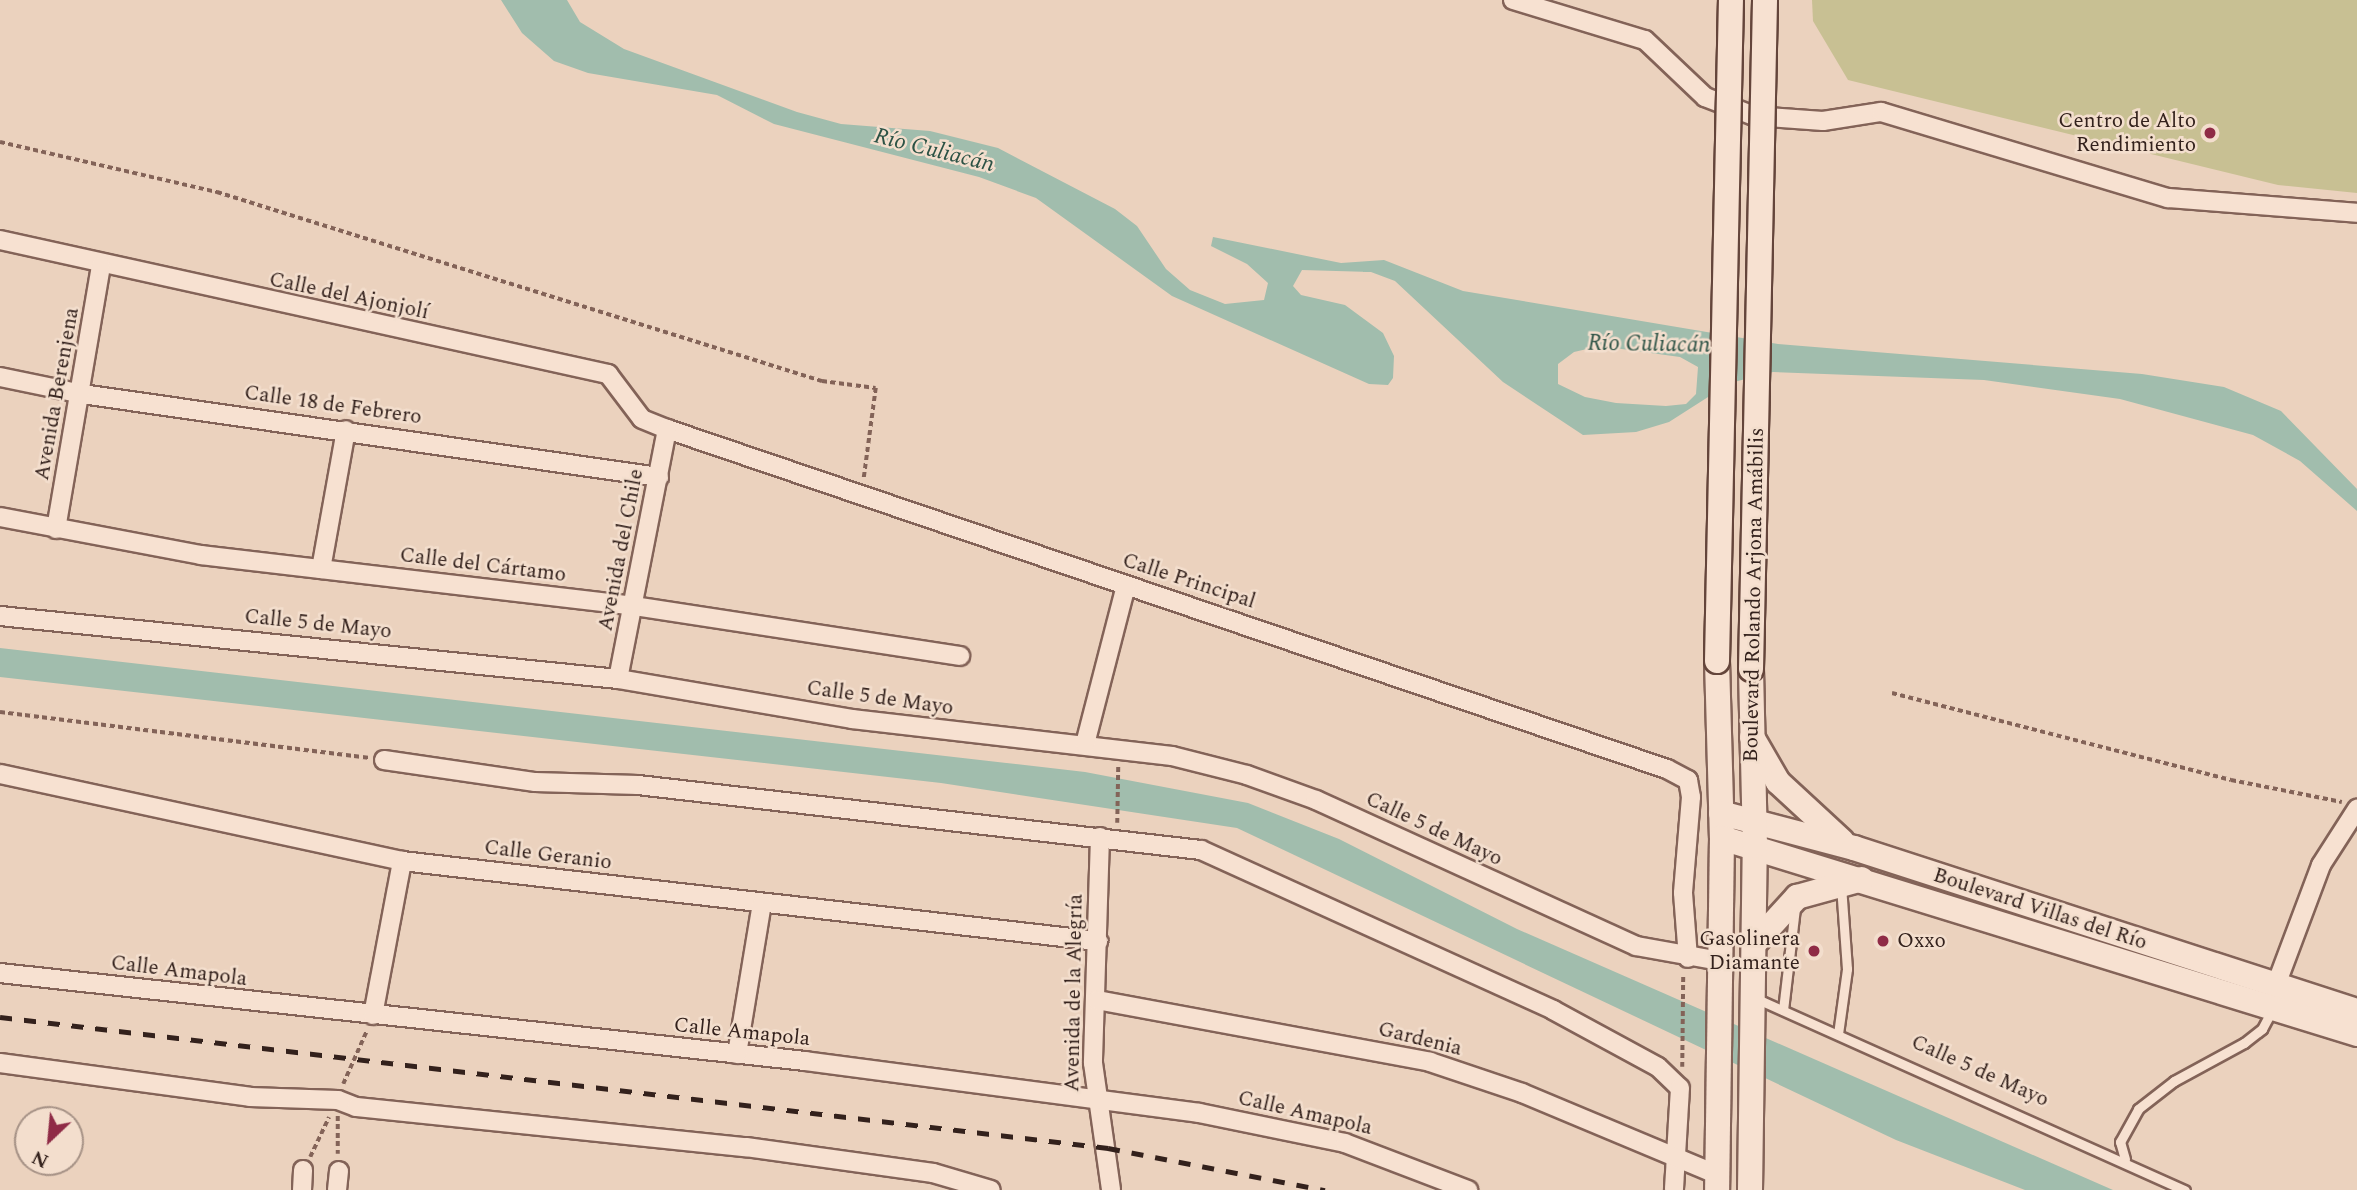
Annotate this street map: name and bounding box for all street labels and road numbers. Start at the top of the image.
street label: Calle del Ajonjolí [267,267,431,325]
street label: Avenida Berenjena [29,306,85,482]
street label: Calle 18 de Febrero [243,380,423,430]
street label: Boulevard Rolando Arjona Amábilis [1738,427,1770,763]
street label: Avenida del Chile [593,467,649,633]
street label: Calle del Cártamo [398,542,568,588]
street label: Calle Principal [1119,548,1259,614]
street label: Calle 5 de Mayo [243,604,393,644]
street label: Calle 5 de Mayo [805,675,955,721]
street label: Calle 5 de Mayo [1362,786,1506,872]
street label: Calle Geranio [483,835,613,875]
street label: Boulevard Villas del Río [1930,863,2150,955]
street label: Avenida de la Alegría [1060,894,1088,1092]
street label: Calle Amapola [110,950,248,992]
street label: Calle Amapola [673,1012,811,1052]
street label: Gardenia [1375,1016,1465,1062]
street label: Calle 5 de Mayo [1907,1029,2053,1113]
street label: Calle Amapola [1235,1085,1375,1141]

